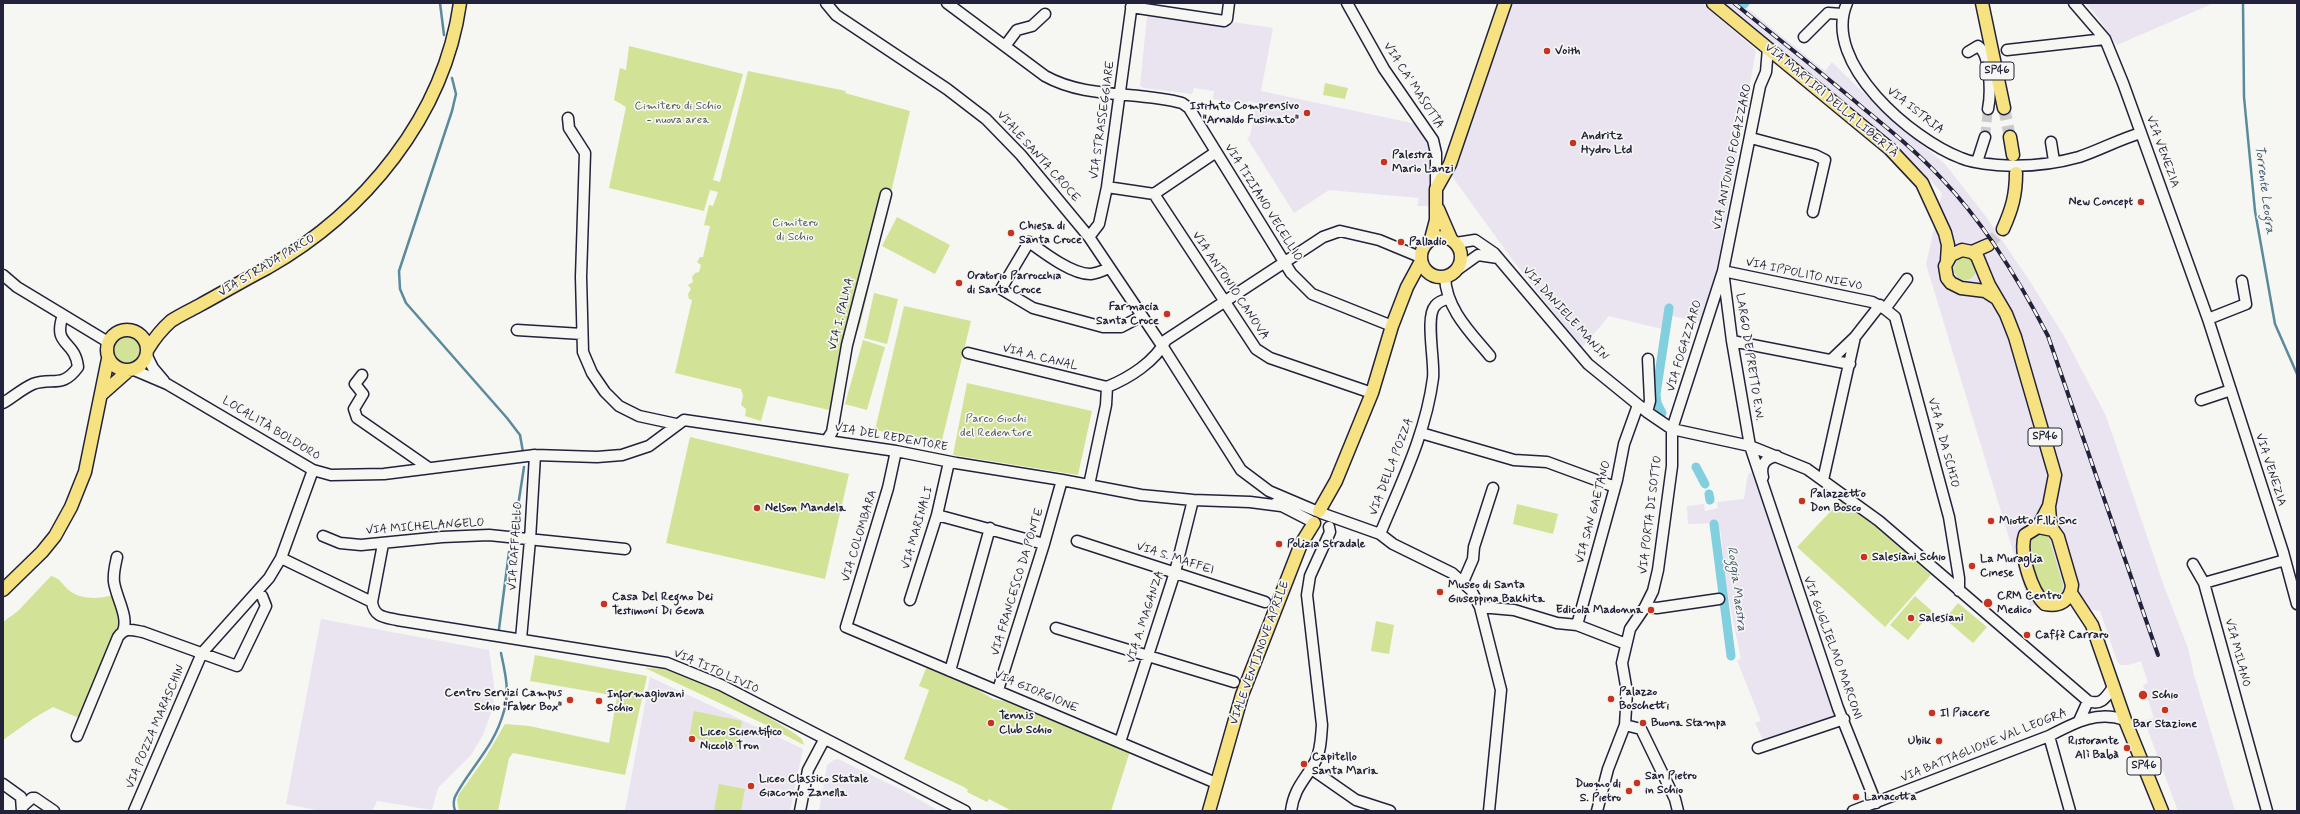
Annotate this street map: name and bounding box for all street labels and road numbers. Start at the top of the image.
street label: VIA CA' MASOTTA [1380,40,1446,132]
street label: VIA MARTIRI DELLA LIBERTÀ [1761,41,1901,161]
street label: VIA STRASSEGGIARE [1088,60,1118,180]
road number: SP46 [1980,62,2014,80]
street label: VIA ANTONIO FOGAZZARO [1710,83,1756,231]
street label: VIA ISTRIA [1884,84,1946,138]
street label: VIALE SANTA CROCE [993,108,1083,206]
street label: VIA VENEZIA [2142,114,2182,190]
street label: VIA TIZIANO VECELLIO [1221,142,1305,264]
street label: VIA ANTONIO CANOVA [1188,229,1272,343]
street label: VIA STRADA PARCO [216,232,318,300]
street label: VIA IPPOLITO NIEVO [1744,256,1864,294]
street label: VIA DANIELE MANIN [1519,264,1611,364]
street label: VIA I. PALMA [826,276,858,352]
street label: LARGO DE PRETTO E.W. [1732,292,1766,422]
street label: VIA FOGAZZARO [1664,298,1706,394]
street label: VIA A. CANAL [1001,342,1079,374]
street label: LOCALITÀ BOLDORO [219,394,323,464]
street label: VIA A. DA SCHIO [1924,396,1962,490]
street label: VIA DELLA POZZA [1367,416,1417,518]
street label: VIA DEL REDENTORE [833,421,949,455]
road number: SP46 [2028,428,2062,446]
street label: VIA VENEZIA [2251,432,2289,508]
street label: VIA PORTA DI SOTTO [1637,455,1665,575]
street label: VIA SAN GAETANO [1573,459,1615,565]
street label: VIA MARINALI [899,485,937,571]
street label: VIA COLOMBARA [839,488,881,584]
street label: VIA RAFFAELLO [506,501,526,591]
street label: VIA FRANCESCO DA PONTE [989,506,1047,658]
street label: VIA MICHELANGELO [365,516,485,538]
street label: VIA S. MAFFEI [1134,540,1216,578]
street label: VIA A. MAGANZA [1124,569,1168,665]
street label: VIA GUGLIELMO MARCONI [1799,574,1865,722]
street label: VIALE VENTINOVE APRILE [1227,579,1293,727]
street label: VIA MILANO [2221,617,2253,689]
street label: VIA TITO LIVIO [671,647,761,697]
street label: VIA POZZA MARASCHIN [123,663,189,791]
street label: VIA GIORGIONE [992,668,1080,716]
street label: VIA BATTAGLIONE VAL LEOGRA [1899,706,2069,786]
road number: SP46 [2127,757,2161,775]

